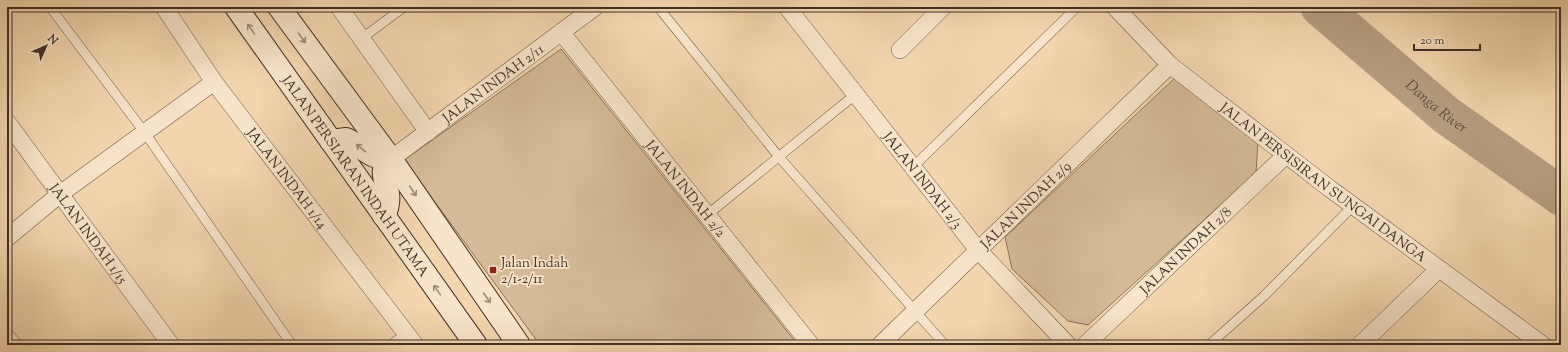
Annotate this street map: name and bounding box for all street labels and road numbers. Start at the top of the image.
street label: JALAN INDAH 2/11 [438,40,549,130]
street label: JALAN PERSIARAN INDAH UTAMA [275,71,433,282]
street label: JALAN PERSISIRAN SUNGAI DANGA [1214,98,1430,269]
street label: JALAN INDAH 1/14 [240,124,331,234]
street label: JALAN INDAH 2/3 [876,128,966,234]
street label: JALAN INDAH 2/2 [639,136,729,243]
street label: JALAN INDAH 2/9 [976,157,1077,255]
street label: JALAN INDAH 1/15 [43,179,131,289]
street label: JALAN INDAH 2/8 [1136,203,1237,301]

